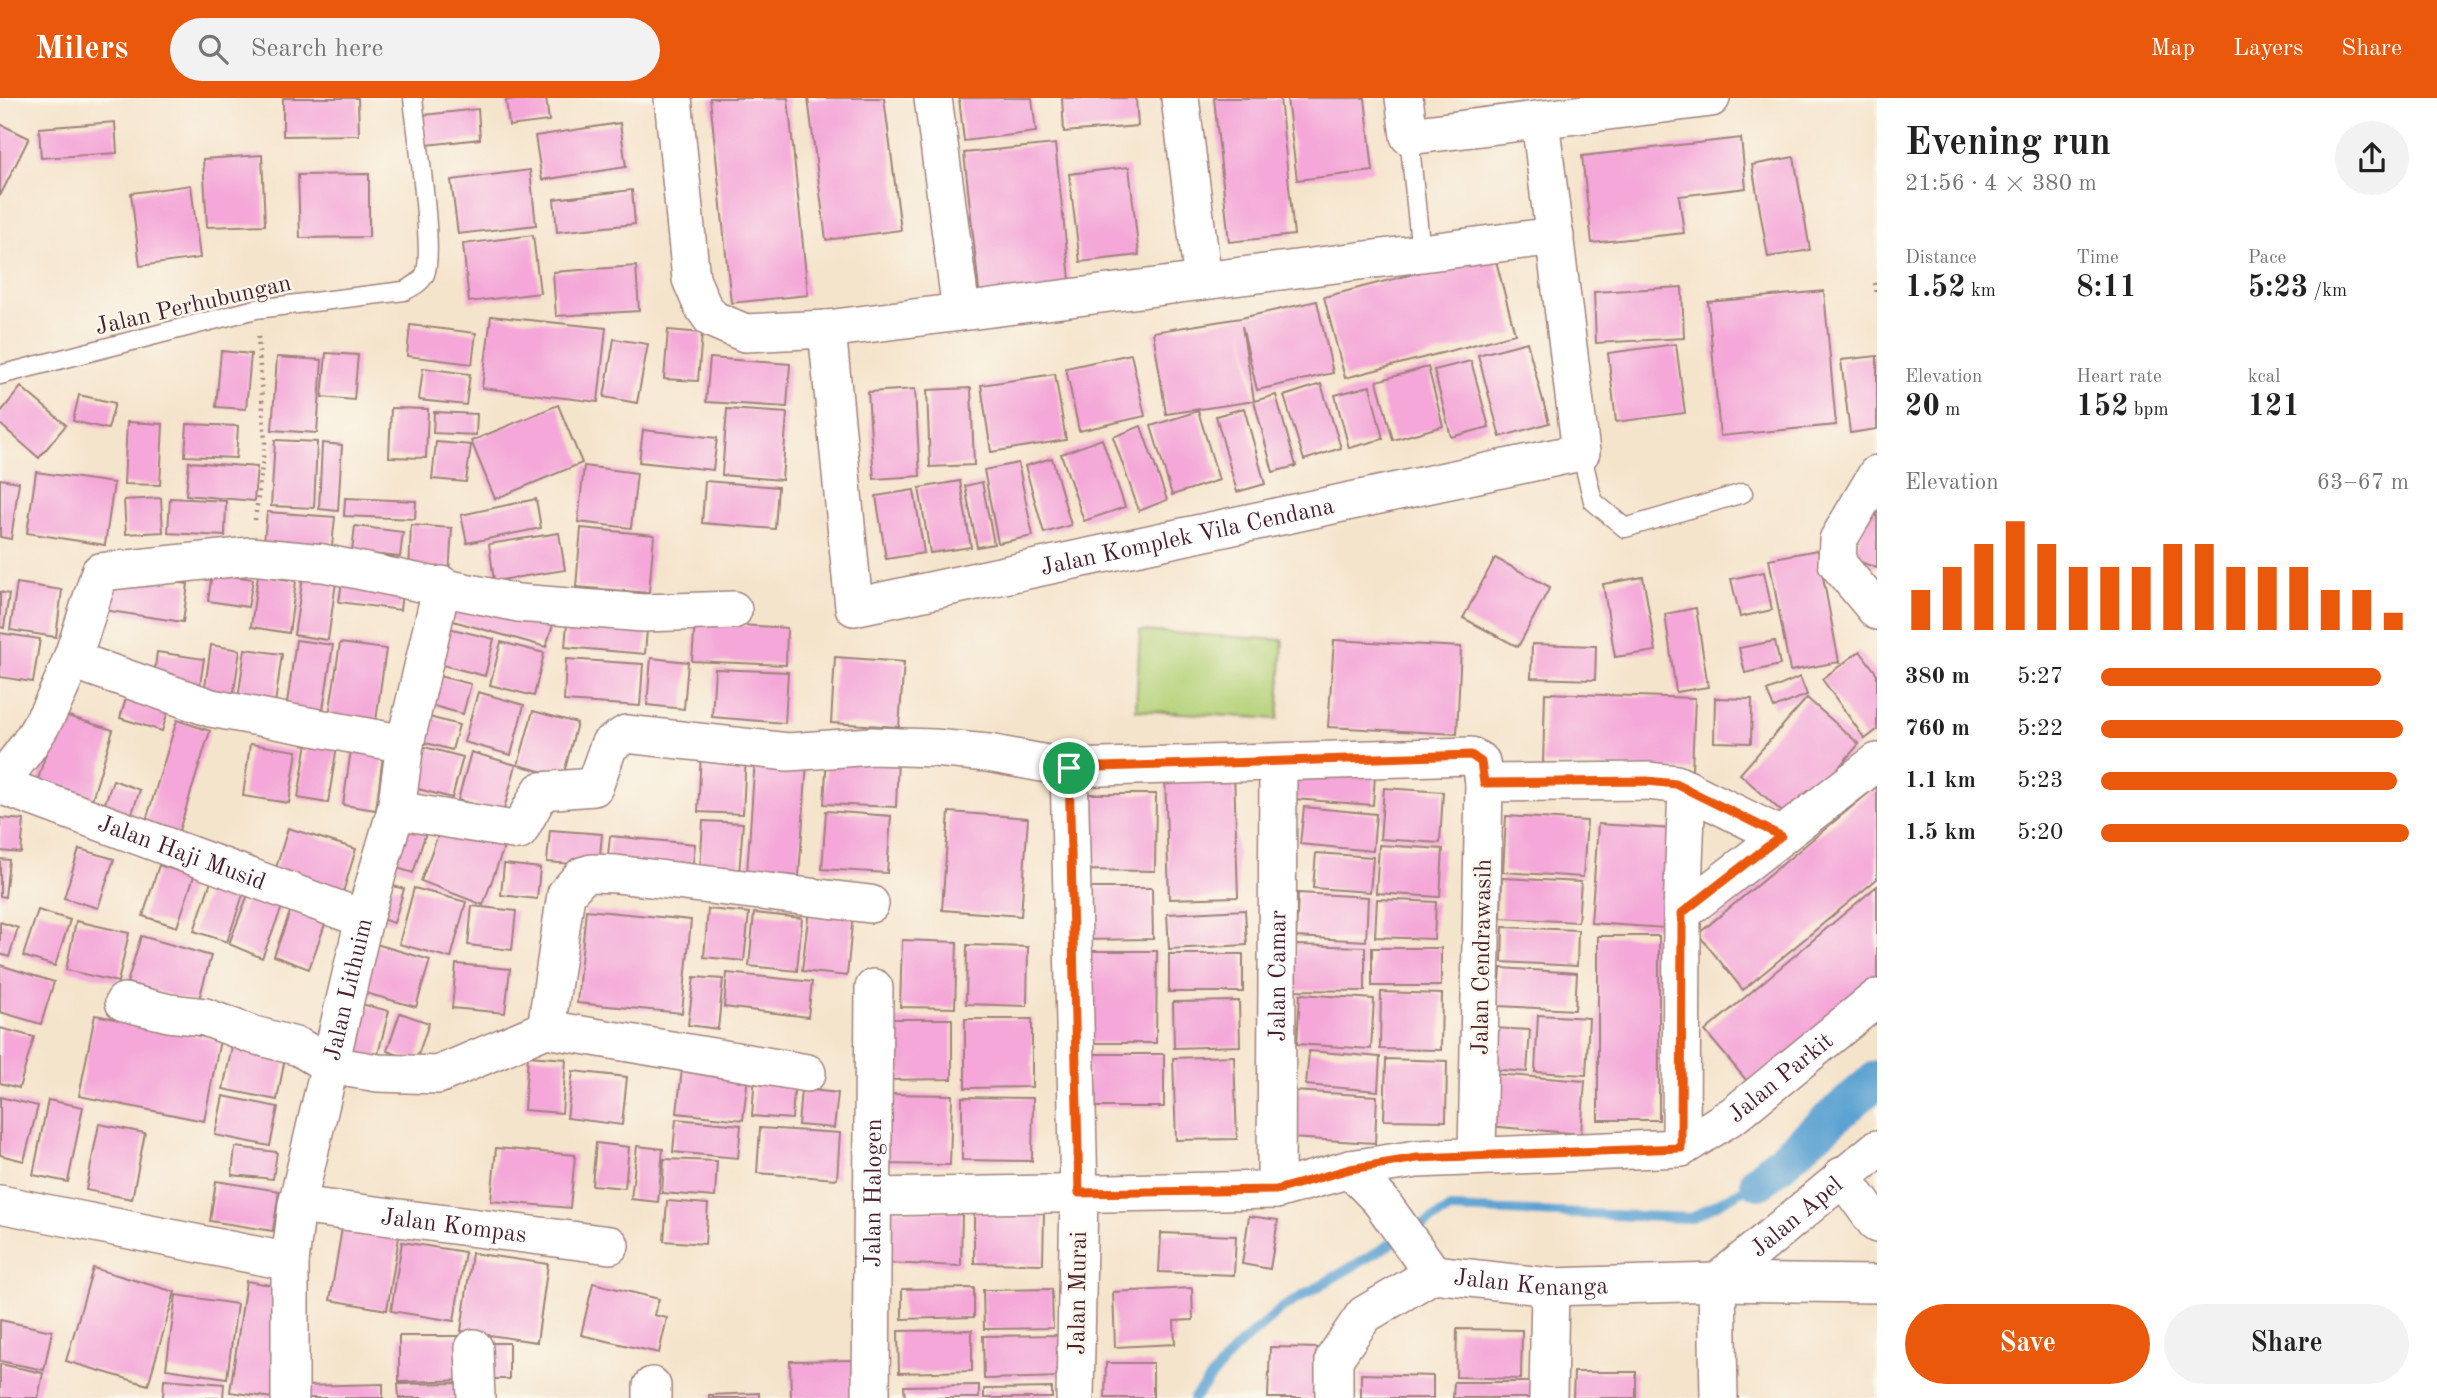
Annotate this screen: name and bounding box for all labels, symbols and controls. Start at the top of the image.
search box [170,18,660,81]
icon: search [194,30,232,68]
text: Milers [35,33,128,66]
text: Search here [250,36,383,62]
text: Map [2151,37,2195,61]
text: Layers [2233,37,2303,61]
text: Share [2341,37,2402,61]
button: share [2335,121,2409,195]
text: Evening run [1905,125,2111,163]
text: 21:56 · 4 × 380 m [1905,172,2097,195]
text: Distance [1905,249,1977,268]
text: Time [2076,249,2119,268]
text: Pace [2248,249,2286,268]
street label: Jalan Perhubungan [93,272,294,340]
text: 1.52 [1905,273,1966,303]
text: 8:11 [2076,273,2137,303]
text: 5:23 [2248,273,2308,303]
text: km [1966,282,1996,301]
text: /km [2308,282,2347,301]
text: Elevation [1905,368,1982,387]
text: Heart rate [2076,368,2162,387]
text: kcal [2248,368,2280,387]
text: 20 [1905,392,1940,422]
text: 152 [2076,392,2129,422]
text: 121 [2248,392,2300,422]
text: m [1940,401,1960,420]
text: bpm [2129,401,2169,420]
text: Elevation [1905,471,1999,494]
text: 63–67 m [2317,471,2409,494]
street label: Jalan Komplek Vila Cendana [1039,495,1337,581]
text: 380 m [1905,665,1970,688]
text: 5:27 [2017,665,2063,688]
text: 760 m [1905,717,1970,740]
text: 5:22 [2017,717,2063,740]
pin [1039,738,1099,798]
icon: arrive [1050,749,1088,787]
text: 1.1 km [1905,769,1976,792]
text: 5:23 [2017,769,2063,792]
street label: Jalan Haji Musid [94,812,269,896]
text: 1.5 km [1905,821,1976,844]
text: 5:20 [2017,821,2063,844]
street label: Jalan Cendrawasih [1469,859,1497,1055]
street label: Jalan Camar [1267,910,1291,1042]
street label: Jalan Lithuim [321,916,378,1063]
street label: Jalan Parkit [1725,1029,1838,1128]
street label: Jalan Halogen [862,1118,887,1268]
street label: Jalan Apel [1747,1173,1848,1262]
street label: Jalan Kompas [379,1206,528,1248]
street label: Jalan Murai [1066,1231,1092,1355]
street label: Jalan Kenanga [1452,1266,1609,1301]
button: Save [1905,1304,2150,1384]
button: Share [2164,1304,2409,1384]

